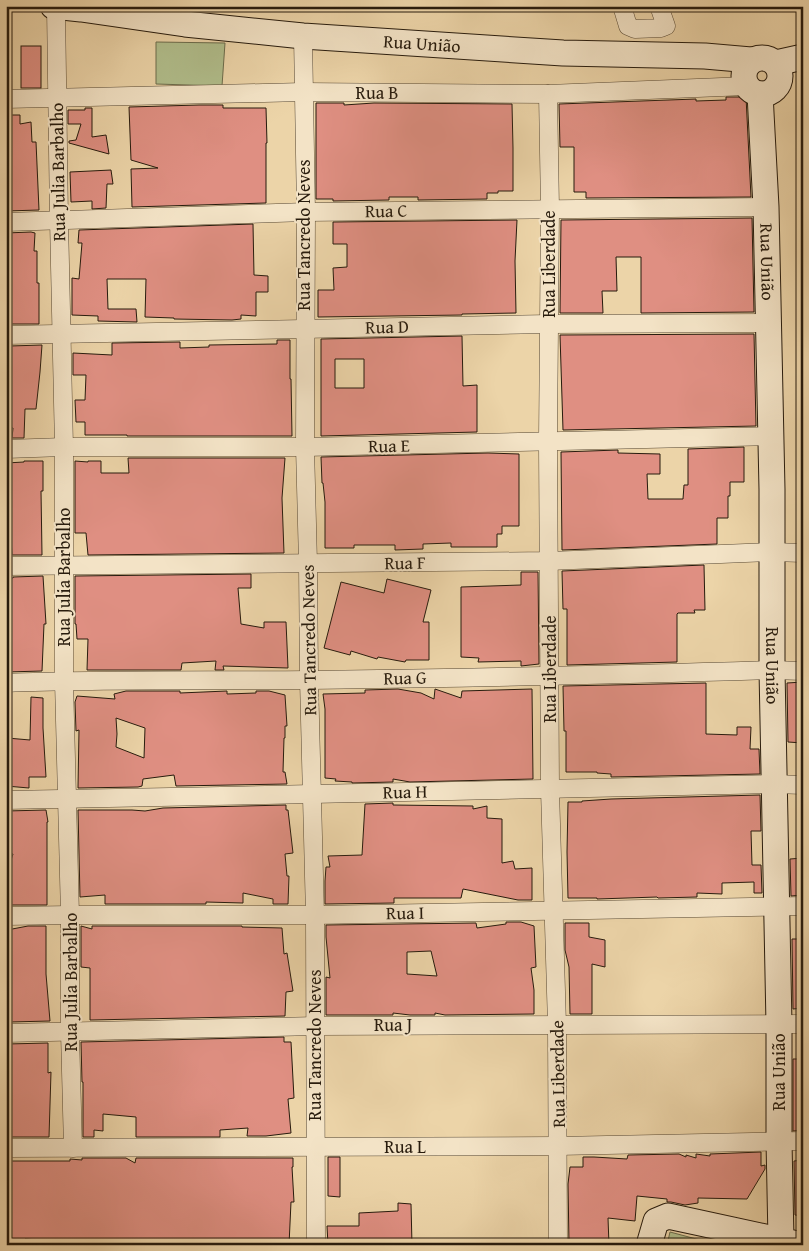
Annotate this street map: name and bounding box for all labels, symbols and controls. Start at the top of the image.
street label: Rua União [382,27,461,59]
street label: Rua B [356,79,398,106]
street label: Rua Julia Barbalho [43,102,72,242]
street label: Rua Tancredo Neves [290,159,317,311]
street label: Rua C [365,197,408,224]
street label: Rua Liberdade [535,210,562,318]
street label: Rua União [753,223,782,301]
street label: Rua D [365,313,409,340]
street label: Rua E [368,432,410,459]
street label: Rua Julia Barbalho [50,508,77,646]
street label: Rua F [384,549,426,576]
street label: Rua Tancredo Neves [294,564,323,716]
street label: Rua Liberdade [536,615,563,723]
street label: Rua União [759,627,787,705]
street label: Rua G [383,664,427,691]
street label: Rua H [382,778,428,805]
street label: Rua I [386,899,424,926]
street label: Rua Julia Barbalho [57,913,84,1051]
street label: Rua Tancredo Neves [301,969,328,1121]
street label: Rua J [374,1011,412,1038]
street label: Rua Liberdade [543,1020,572,1128]
street label: Rua União [765,1033,792,1111]
street label: Rua L [384,1133,426,1160]

